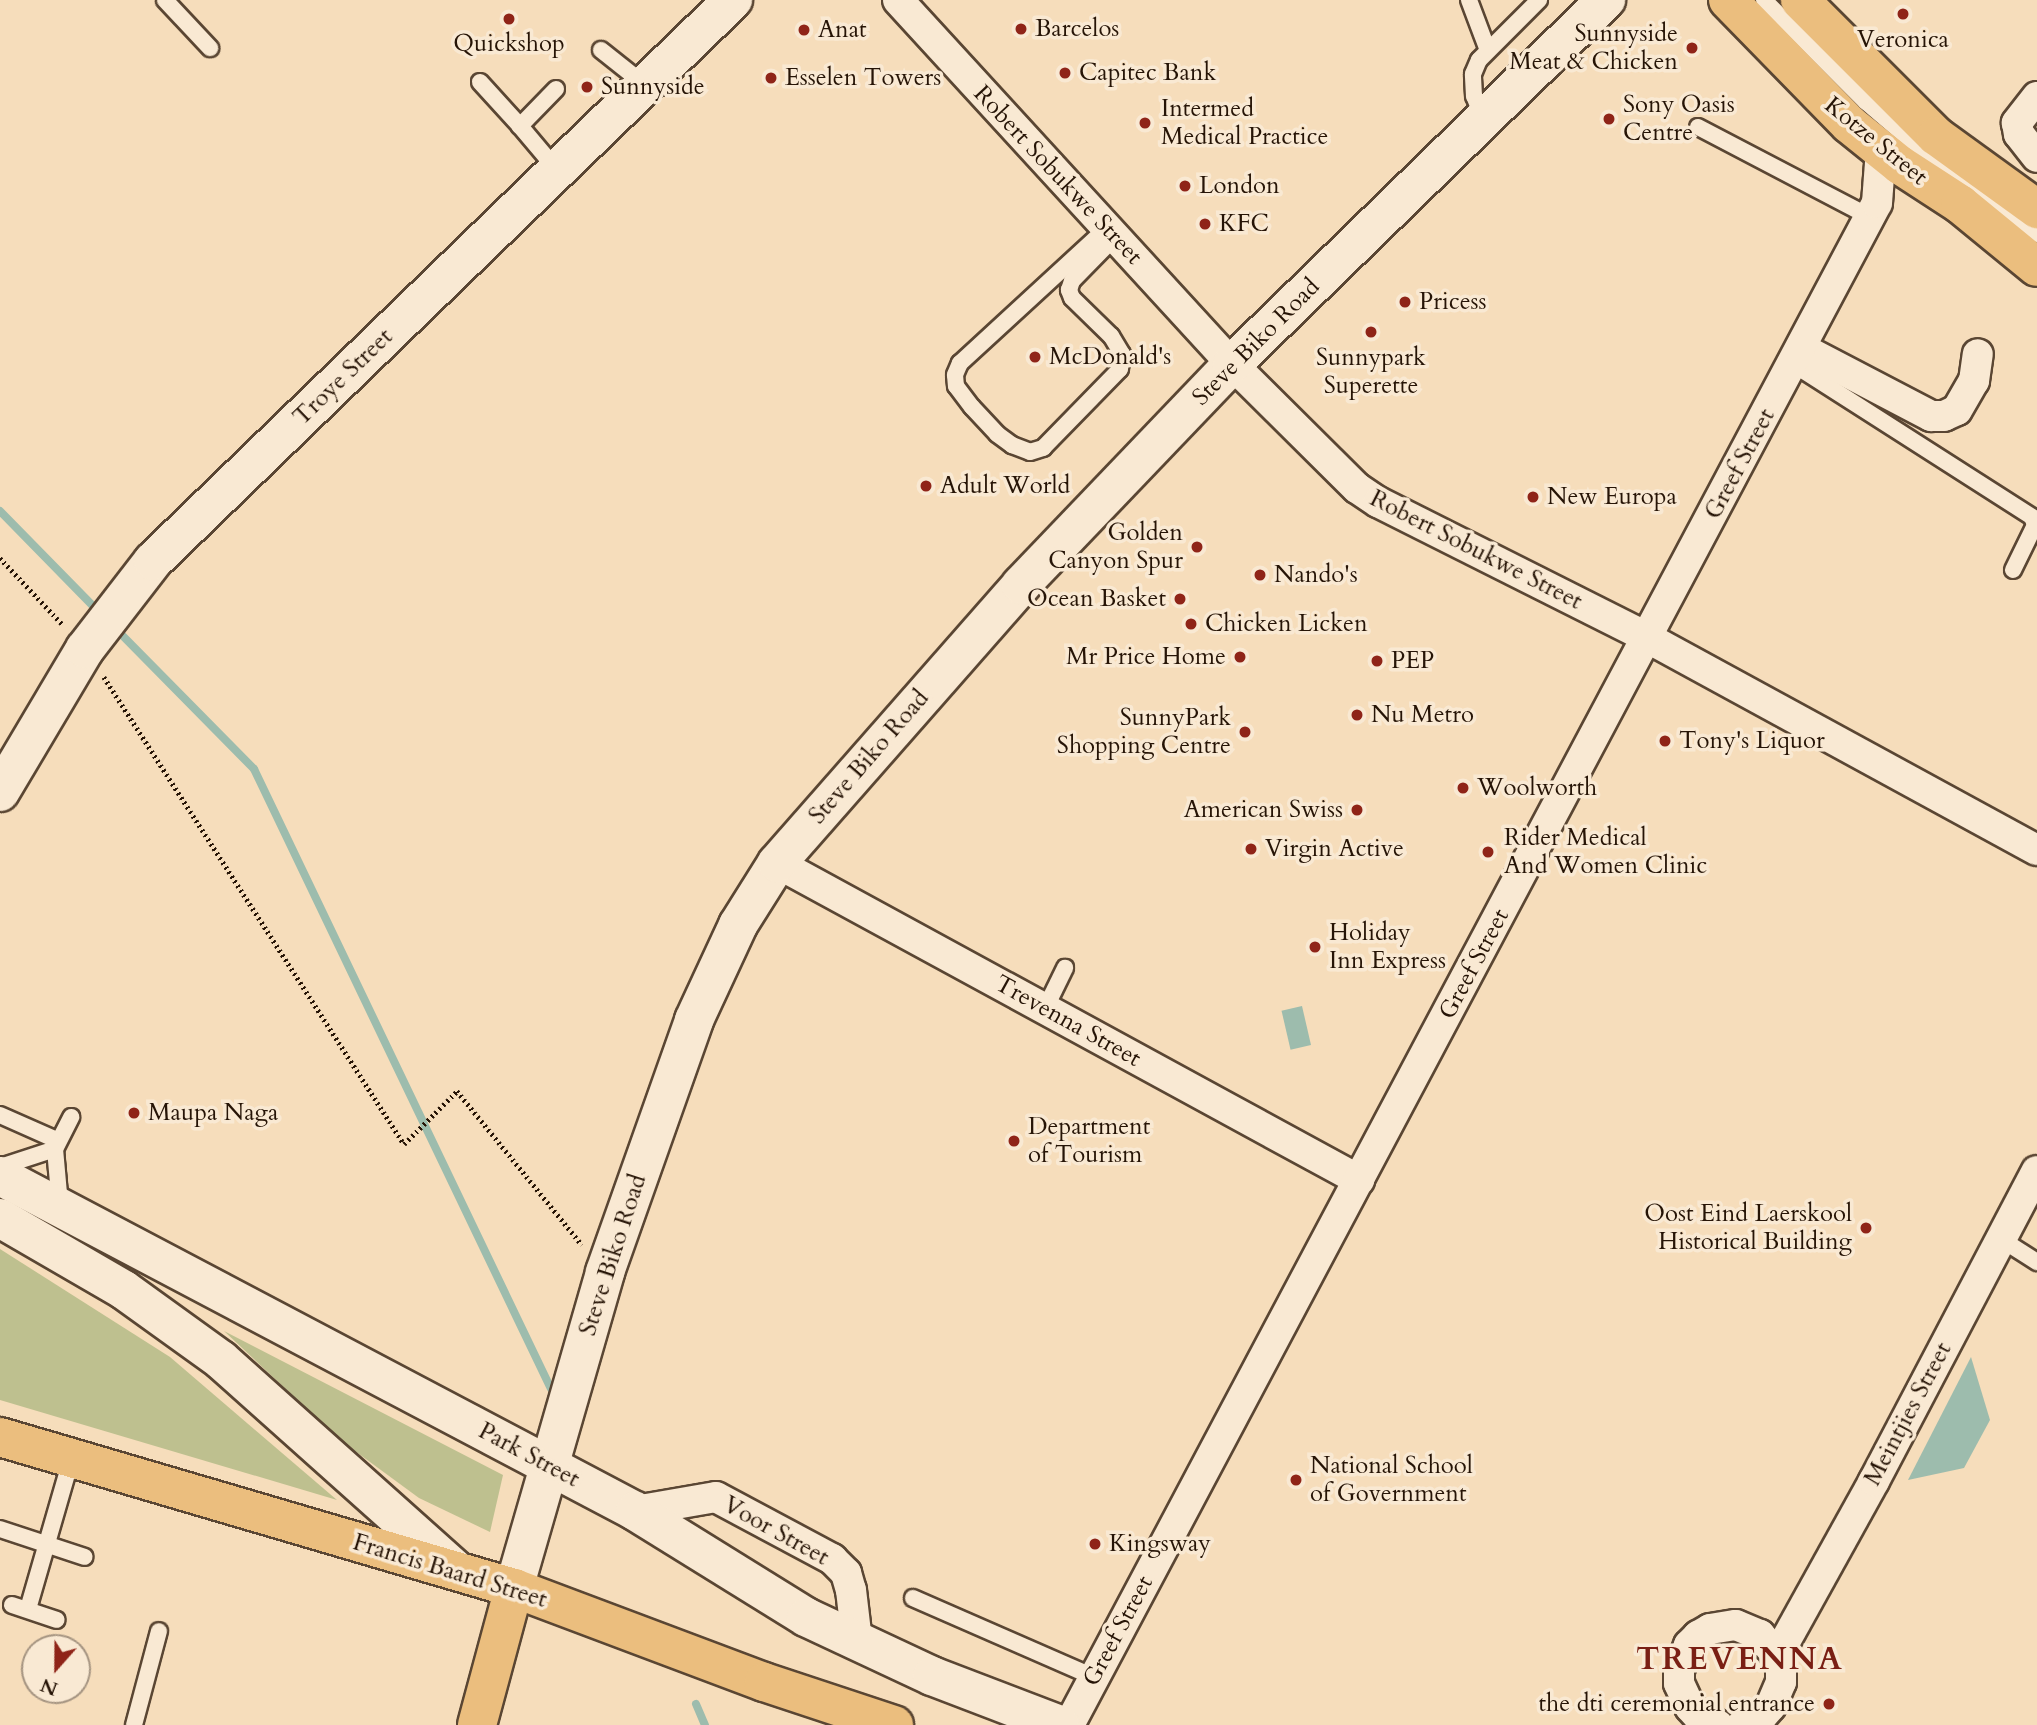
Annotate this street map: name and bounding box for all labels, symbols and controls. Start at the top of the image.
marker: Veronica [1895,6,1911,22]
marker: Quickshop [501,11,517,27]
place label: Barcelos [1035,15,1119,43]
place label: Anat [818,16,867,44]
place label: Sunnyside Meat & Chicken [1509,20,1678,76]
marker: Barcelos [1013,21,1029,37]
marker: Anat [796,22,812,38]
place label: Veronica [1857,26,1949,54]
place label: Quickshop [453,30,565,58]
marker: Sunnyside Meat & Chicken [1684,40,1700,56]
place label: Capitec Bank [1079,59,1216,87]
place label: Esselen Towers [785,64,941,92]
marker: Capitec Bank [1057,65,1073,81]
marker: Esselen Towers [763,70,779,86]
place label: Sunnyside [601,73,705,101]
marker: Sunnyside [579,79,595,95]
street label: Robert Sobukwe Street [968,79,1148,271]
place label: Sony Oasis Centre [1623,91,1735,147]
street label: Kotze Street [1819,91,1933,191]
place label: Intermed Medical Practice [1161,95,1328,151]
marker: Sony Oasis Centre [1601,111,1617,127]
marker: Intermed Medical Practice [1135,113,1155,133]
place label: London [1199,172,1280,200]
marker: London [1177,178,1193,194]
place label: KFC [1219,210,1269,238]
marker: KFC [1197,216,1213,232]
street label: Steve Biko Road [1186,272,1326,412]
place label: Pricess [1419,288,1487,316]
marker: Pricess [1397,294,1413,310]
street label: Troye Street [287,322,399,432]
marker: Sunnypark Superette [1363,324,1379,340]
place label: McDonald's [1049,343,1171,371]
place label: Sunnypark Superette [1316,344,1426,400]
marker: McDonald's [1027,349,1043,365]
street label: Greef Street [1699,404,1781,524]
place label: Adult World [940,472,1070,500]
marker: Adult World [918,478,934,494]
place label: New Europa [1547,483,1677,511]
street label: Robert Sobukwe Street [1365,484,1587,616]
marker: New Europa [1525,489,1541,505]
place label: Golden Canyon Spur [1048,519,1183,575]
marker: Golden Canyon Spur [1189,539,1205,555]
place label: Nando's [1274,561,1358,589]
marker: Nando's [1252,567,1268,583]
place label: Ocean Basket [1027,585,1166,613]
marker: Ocean Basket [1172,591,1188,607]
place label: Chicken Licken [1205,610,1368,638]
marker: Chicken Licken [1183,616,1199,632]
place label: Mr Price Home [1066,643,1226,671]
place label: PEP [1391,647,1434,675]
marker: Mr Price Home [1232,649,1248,665]
marker: PEP [1369,653,1385,669]
street label: Steve Biko Road [803,684,935,830]
place label: Nu Metro [1371,701,1474,729]
place label: SunnyPark Shopping Centre [1057,704,1231,760]
marker: Nu Metro [1349,707,1365,723]
marker: SunnyPark Shopping Centre [1237,724,1253,740]
place label: Tony's Liquor [1679,727,1825,755]
marker: Tony's Liquor [1657,733,1673,749]
place label: Woolworth [1477,774,1597,802]
marker: Woolworth [1455,780,1471,796]
place label: American Swiss [1184,796,1343,824]
marker: American Swiss [1349,802,1365,818]
place label: Rider Medical And Women Clinic [1504,824,1707,880]
place label: Virgin Active [1265,835,1404,863]
marker: Virgin Active [1243,841,1259,857]
marker: Rider Medical And Women Clinic [1478,842,1498,862]
street label: Greef Street [1433,904,1515,1024]
place label: Holiday Inn Express [1329,919,1446,975]
marker: Holiday Inn Express [1307,939,1323,955]
street label: Trevenna Street [990,969,1146,1073]
place label: Maupa Naga [148,1099,278,1127]
marker: Maupa Naga [126,1105,142,1121]
place label: Department of Tourism [1028,1113,1150,1169]
marker: Department of Tourism [1006,1133,1022,1149]
street label: Steve Biko Road [573,1171,653,1339]
place label: Oost Eind Laerskool Historical Building [1644,1200,1852,1256]
marker: Oost Eind Laerskool Historical Building [1858,1220,1874,1236]
street label: Meintjies Street [1858,1337,1958,1491]
street label: Park Street [474,1416,584,1494]
place label: National School of Government [1310,1452,1473,1508]
marker: National School of Government [1288,1472,1304,1488]
street label: Voor Street [718,1490,834,1572]
street label: Francis Baard Street [350,1528,550,1614]
place label: Kingsway [1109,1530,1211,1558]
marker: Kingsway [1087,1536,1103,1552]
street label: Greef Street [1077,1571,1159,1691]
north arrow [21,1634,91,1704]
district label: TREVENNA [1637,1640,1843,1678]
text: N [37,1672,62,1702]
place label: the dti ceremonial entrance [1539,1690,1815,1718]
marker: the dti ceremonial entrance [1821,1696,1837,1712]

